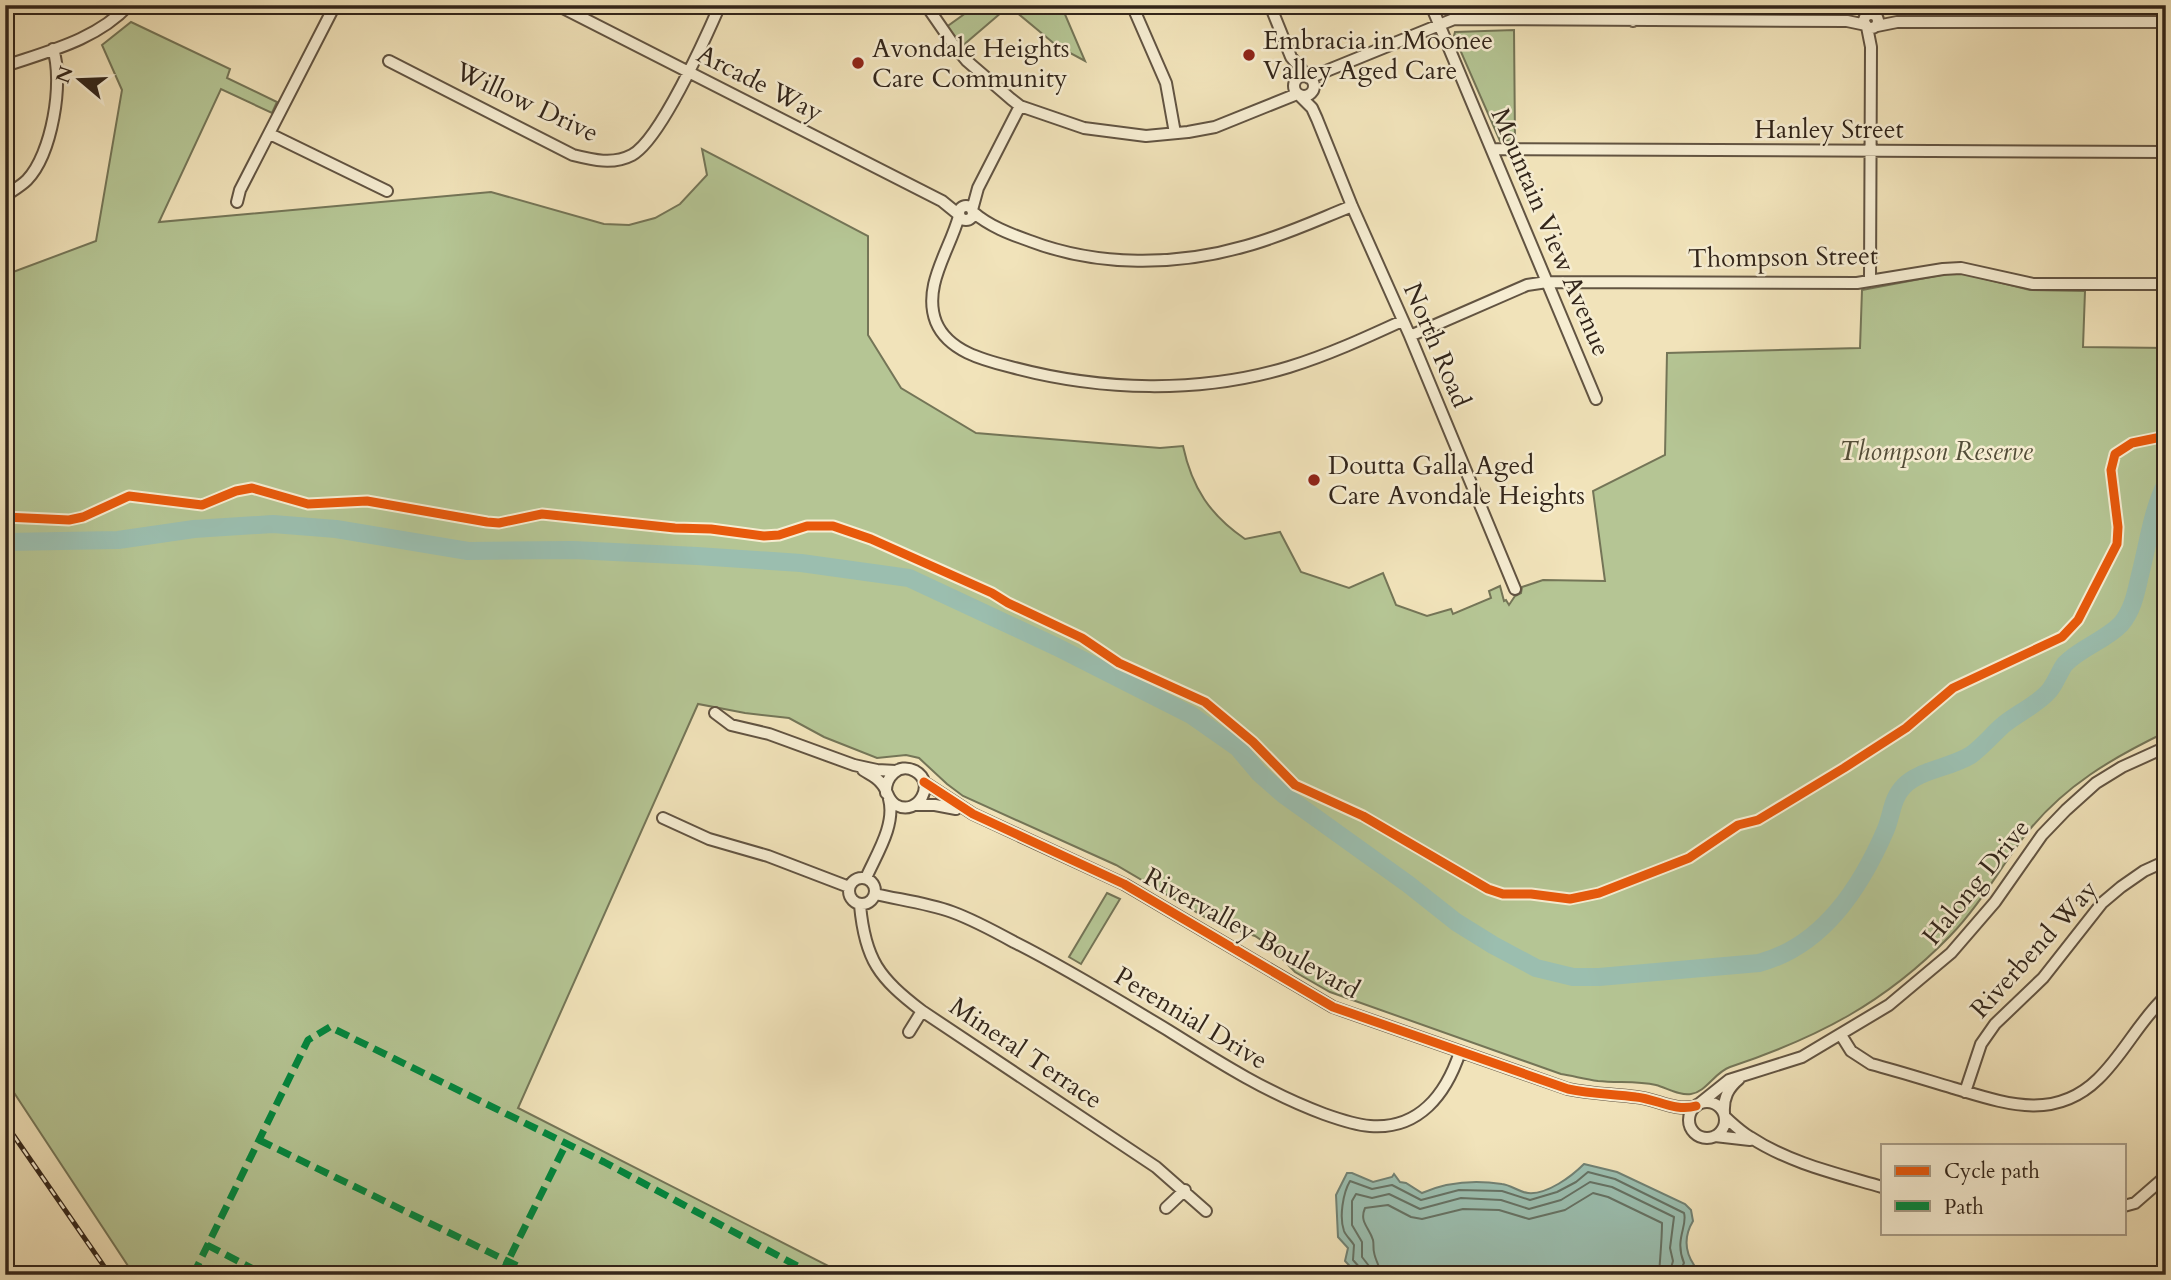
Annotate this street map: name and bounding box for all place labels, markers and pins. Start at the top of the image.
place label: Embracia in Moonee Valley Aged Care [1263,23,1493,88]
place label: Avondale Heights Care Community [872,31,1070,96]
marker: Embracia in Moonee Valley Aged Care [1241,47,1257,63]
marker: Avondale Heights Care Community [850,55,866,71]
place label: Doutta Galla Aged Care Avondale Heights [1328,448,1585,513]
marker: Doutta Galla Aged Care Avondale Heights [1306,472,1322,488]

